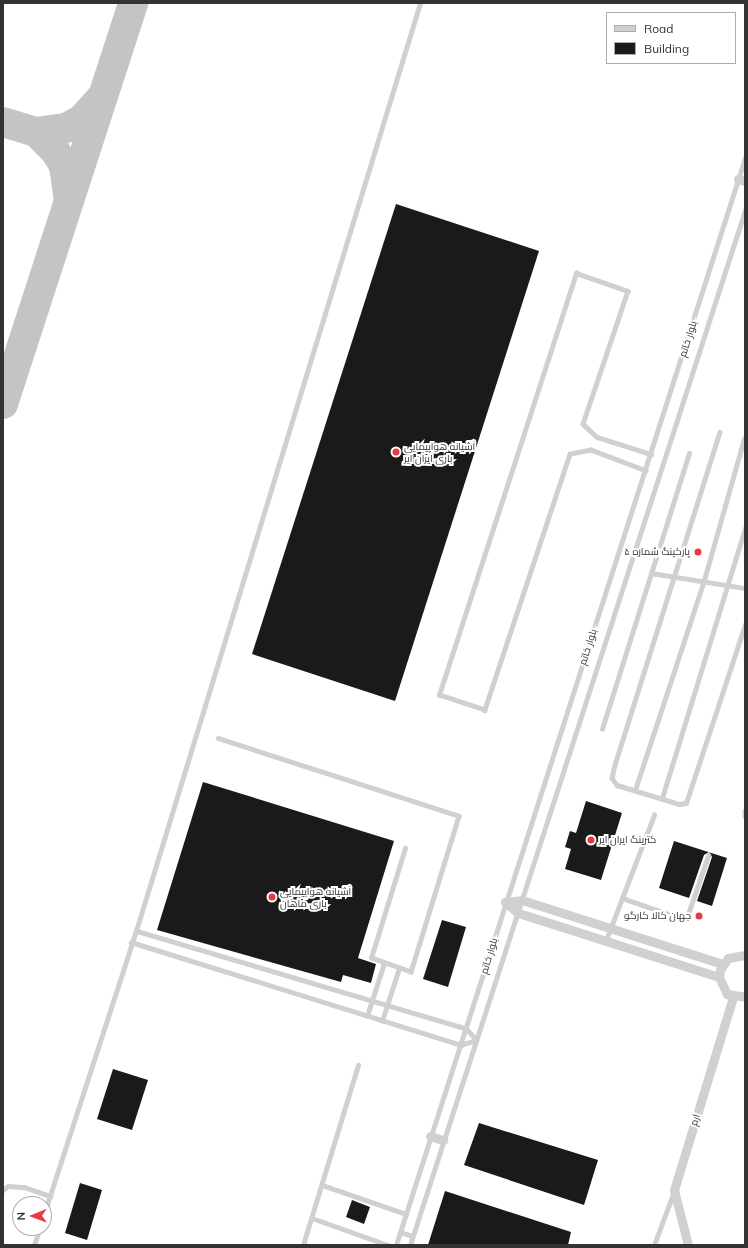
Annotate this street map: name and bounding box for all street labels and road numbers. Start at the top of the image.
street label: بلوار خاتم [677,319,699,359]
street label: بلوار خاتم [577,627,599,667]
street label: بلوار خاتم [478,936,500,976]
street label: ارم [688,1113,702,1127]

